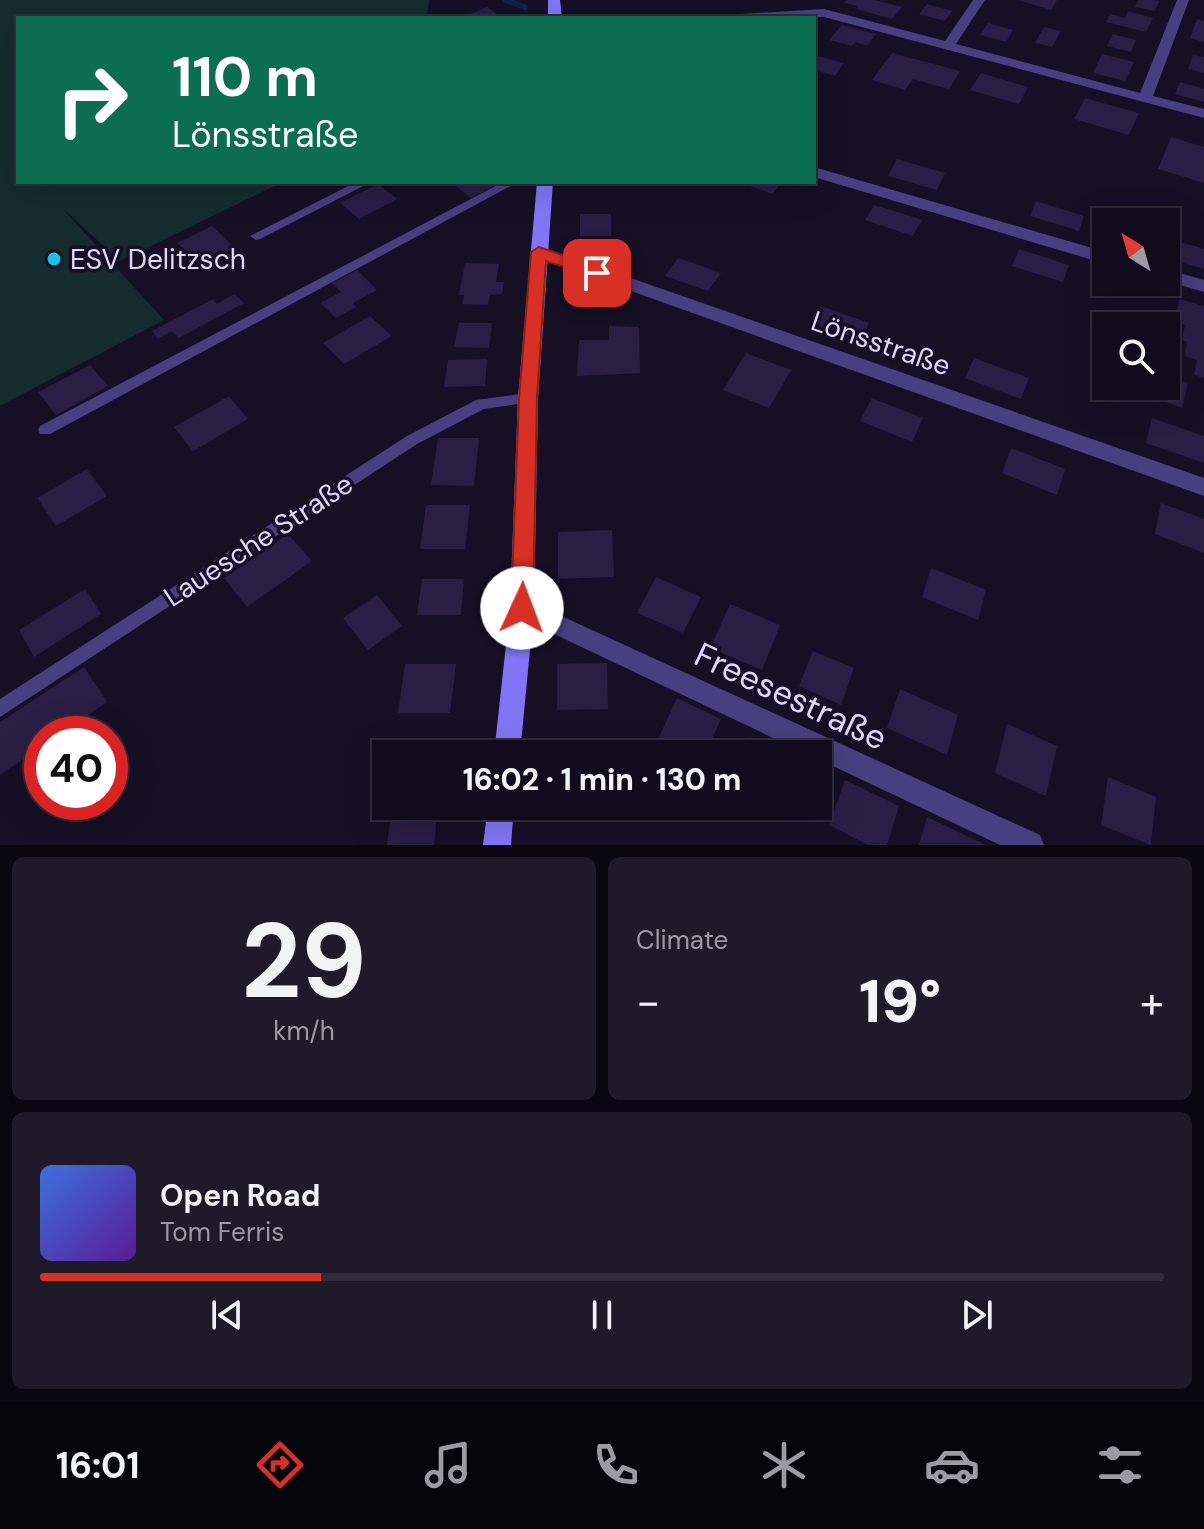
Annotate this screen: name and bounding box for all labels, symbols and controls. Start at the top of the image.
text: 110 m [172,40,318,113]
icon: right [40,48,144,152]
text: Lönsstraße [172,111,358,158]
north arrow [1092,208,1180,296]
map controls [1092,208,1180,400]
pin [563,239,631,307]
place label: ESV Delitzsch [70,241,246,278]
marker: ESV Delitzsch [45,250,63,268]
icon: arrive [575,251,619,295]
street label: Lönsstraße [806,302,955,385]
button: search [1092,312,1180,400]
street label: Lauesche Straße [157,465,360,615]
position arrow [480,566,564,650]
street label: Freesestraße [687,632,894,761]
speed limit sign: 40 [24,716,128,820]
text: 16:02 · 1 min · 130 m [463,760,741,799]
text: 29 [241,894,367,1029]
text: Climate [636,923,728,957]
text: 19° [859,962,941,1041]
text: − [636,973,660,1031]
text: + [1140,973,1164,1031]
text: km/h [273,1014,335,1048]
text: Open Road [160,1176,320,1215]
text: Tom Ferris [160,1215,284,1249]
icon: previous [205,1293,249,1337]
icon: pause [580,1293,624,1337]
icon: next [955,1293,999,1337]
icon: directions [252,1437,308,1493]
icon: music [420,1437,476,1493]
icon: phone [588,1437,644,1493]
icon: climate [756,1437,812,1493]
icon: car [924,1437,980,1493]
icon: filters [1092,1437,1148,1493]
text: 16:01 [56,1442,140,1489]

